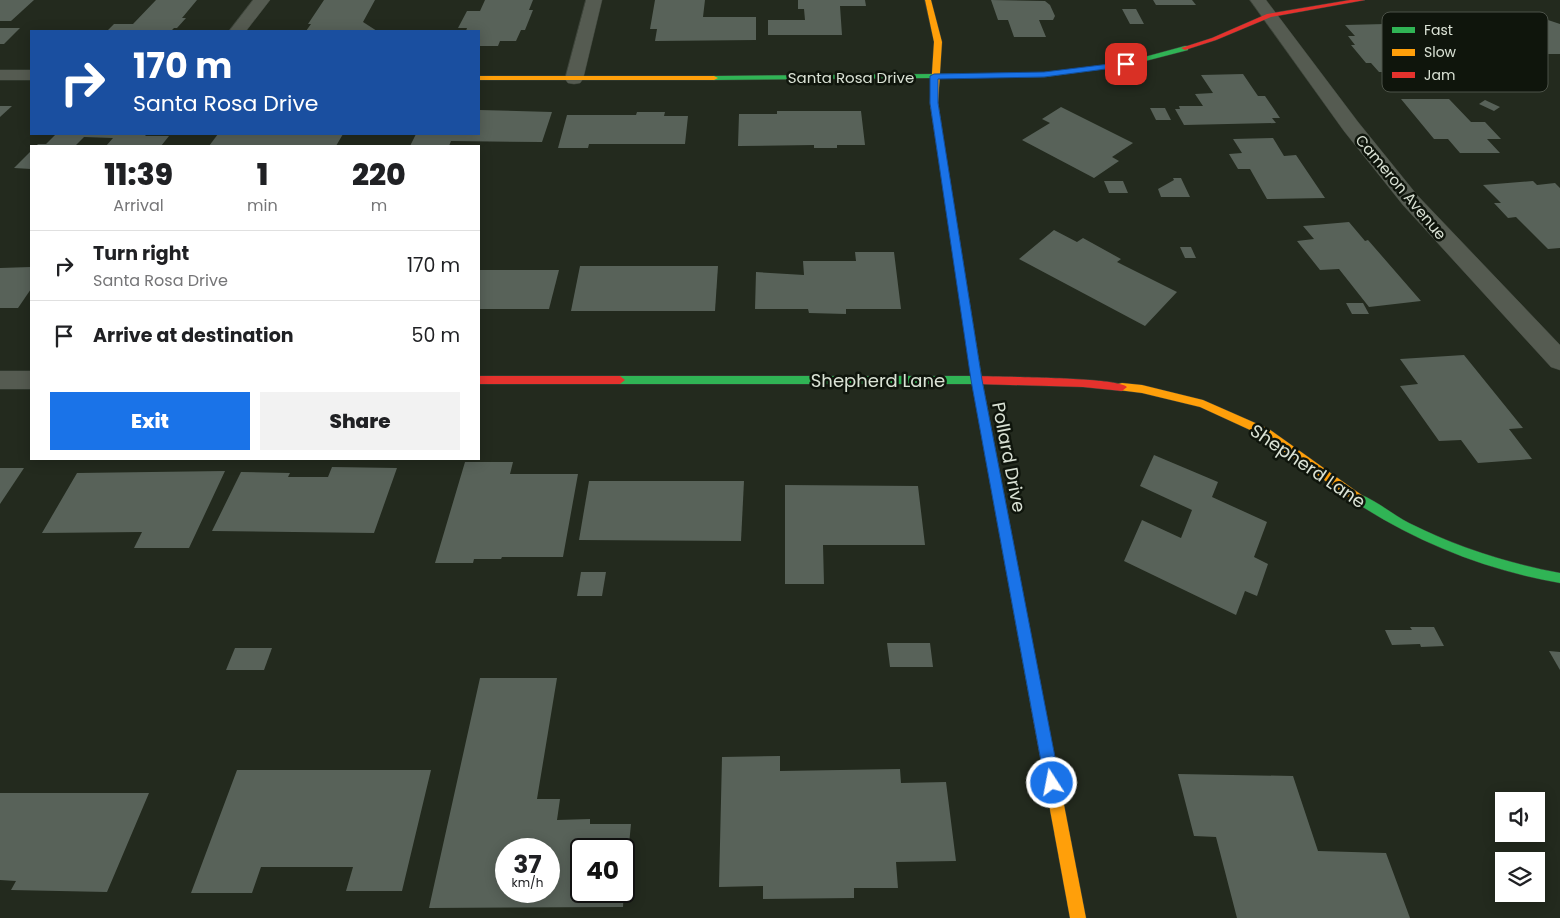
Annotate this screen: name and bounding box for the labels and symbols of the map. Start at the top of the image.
legend [1382,12,1548,92]
text: Fast [1424,20,1453,40]
text: Slow [1424,42,1457,62]
pin [1105,43,1147,85]
text: Jam [1424,65,1455,85]
street label: Santa Rosa Drive [788,67,914,88]
street label: Cameron Avenue [1351,130,1451,244]
street label: Shepherd Lane [811,368,945,393]
street label: Pollard Drive [986,400,1032,514]
street label: Shepherd Lane [1245,418,1371,514]
position arrow [1025,756,1077,808]
speed limit sign: 40 [570,838,635,903]

